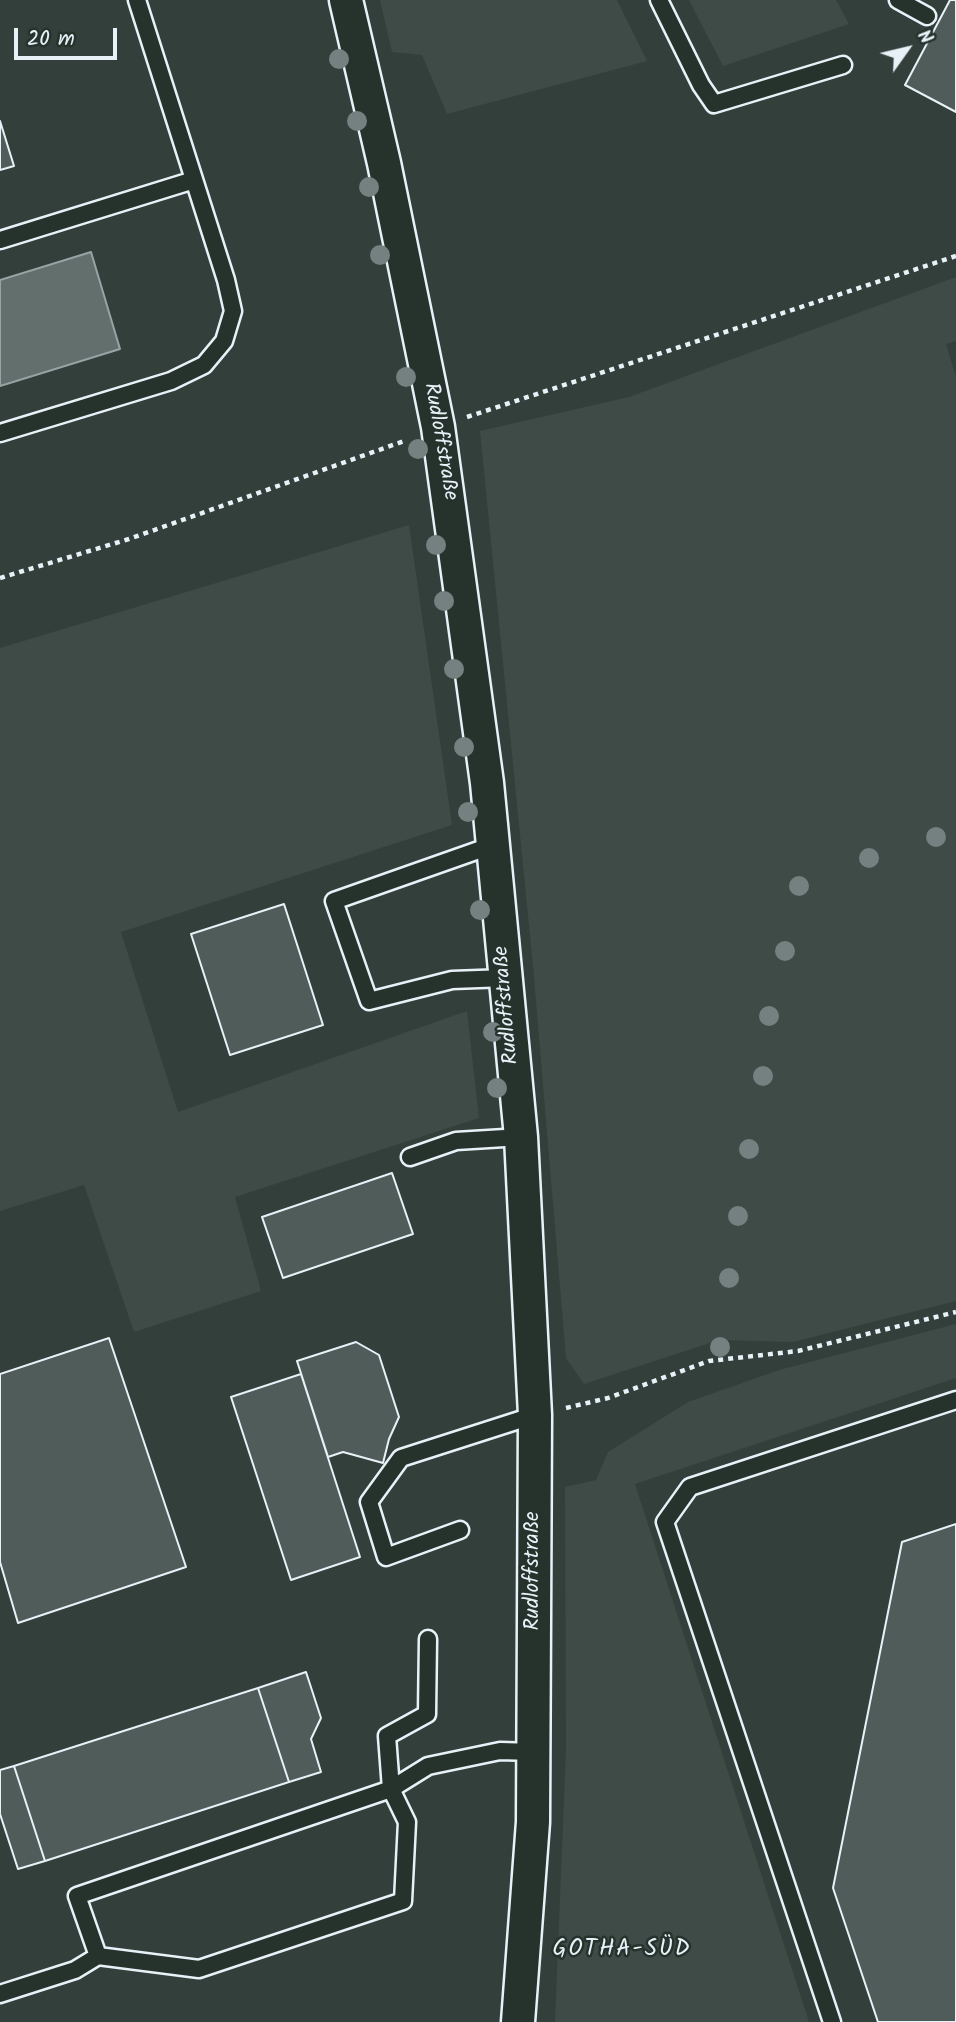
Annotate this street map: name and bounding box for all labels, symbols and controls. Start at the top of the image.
scale bar [18,14,121,58]
north arrow [872,14,942,84]
text: 20 m [27,23,75,56]
text: N [909,24,940,51]
street label: Rudloffstraße [416,381,462,503]
street label: Rudloffstraße [490,945,526,1065]
street label: Rudloffstraße [521,1512,547,1630]
district label: GOTHA-SÜD [554,1937,690,1965]

